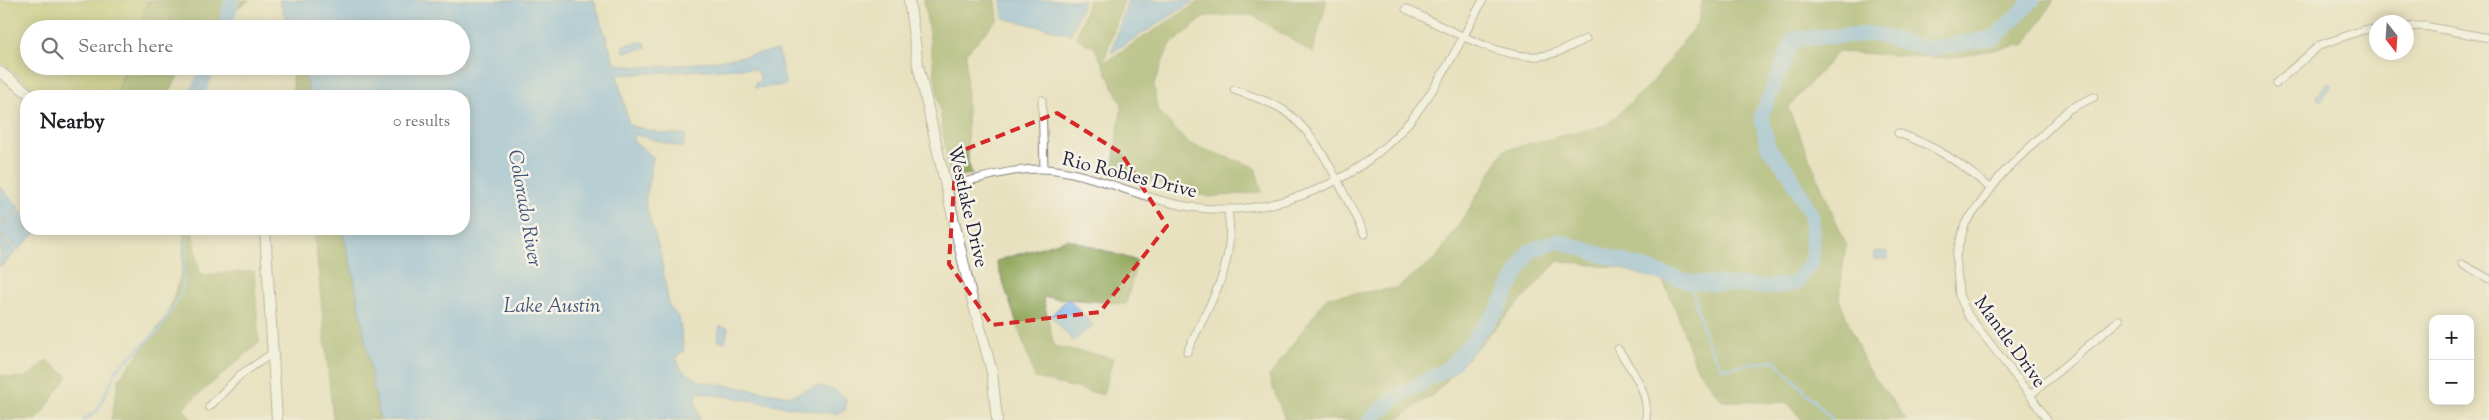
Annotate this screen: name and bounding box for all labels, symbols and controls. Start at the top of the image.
north arrow [2369,15,2414,60]
search box [20,20,470,75]
icon: search [38,34,66,62]
text: Search here [78,34,173,61]
text: Nearby [40,108,105,138]
text: 0 results [393,111,450,134]
street label: Westlake Drive [939,143,994,271]
street label: Rio Robles Drive [1059,147,1200,206]
water label: Colorado River [499,148,548,269]
street label: Mantle Drive [1966,291,2052,394]
water label: Lake Austin [503,293,601,322]
map controls [2429,315,2474,405]
button: + [2429,315,2474,360]
button: − [2429,360,2474,405]

